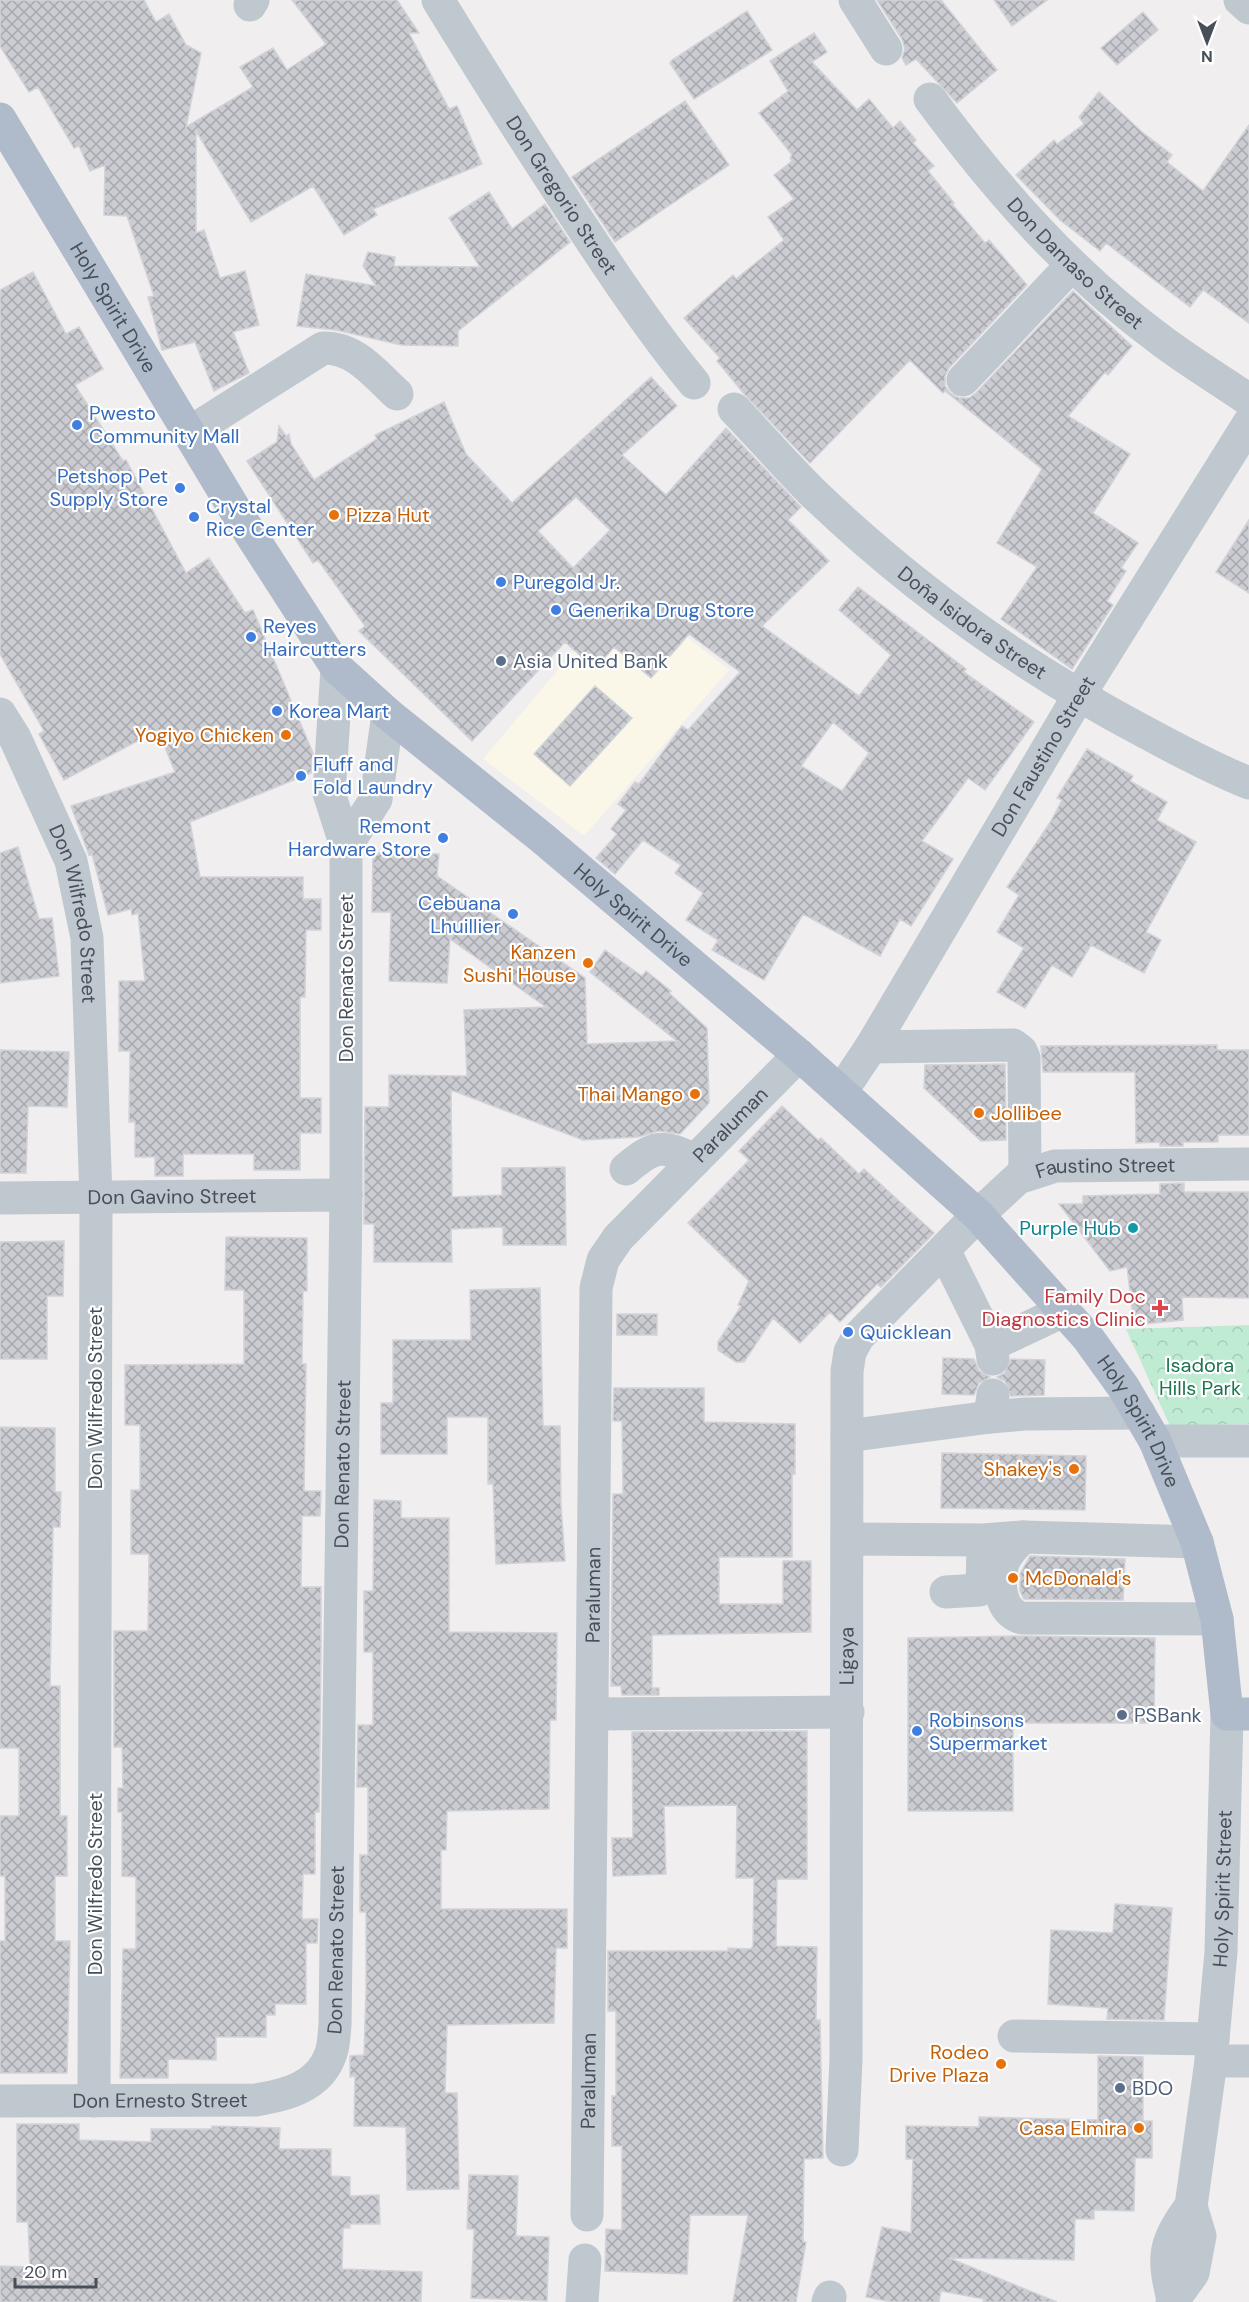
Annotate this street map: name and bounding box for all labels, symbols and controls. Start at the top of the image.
north arrow [1177,12,1237,72]
text: N [1201,46,1213,67]
street label: Don Gregorio Street [500,111,623,280]
street label: Don Damaso Street [1001,192,1149,335]
street label: Holy Spirit Drive [64,237,163,378]
place label: Pwesto Community Mall [89,400,239,449]
marker: Pwesto Community Mall [70,418,84,432]
place label: Petshop Pet Supply Store [50,463,168,512]
marker: Petshop Pet Supply Store [173,481,187,495]
place label: Crystal Rice Center [206,493,314,542]
place label: Pizza Hut [346,502,430,528]
marker: Pizza Hut [327,508,341,522]
marker: Crystal Rice Center [187,510,201,524]
street label: Doña Isidora Street [892,560,1052,685]
place label: Puregold Jr. [513,569,620,595]
marker: Puregold Jr. [494,575,508,589]
place label: Generika Drug Store [568,597,754,623]
marker: Generika Drug Store [549,603,563,617]
place label: Reyes Haircutters [263,613,366,662]
marker: Reyes Haircutters [244,630,258,644]
place label: Asia United Bank [513,648,668,674]
marker: Asia United Bank [494,654,508,668]
street label: Don Faustino Street [985,671,1101,841]
place label: Korea Mart [289,698,390,724]
marker: Korea Mart [270,704,284,718]
place label: Yogiyo Chicken [135,722,274,748]
marker: Yogiyo Chicken [279,728,293,742]
place label: Fluff and Fold Laundry [313,751,433,800]
marker: Fluff and Fold Laundry [294,769,308,783]
place label: Remont Hardware Store [288,813,431,862]
street label: Don Wilfredo Street [43,820,102,1004]
marker: Remont Hardware Store [436,831,450,845]
street label: Holy Spirit Drive [568,857,698,973]
place label: Cebuana Lhuillier [418,890,501,939]
street label: Don Renato Street [333,894,359,1062]
marker: Cebuana Lhuillier [506,907,520,921]
place label: Kanzen Sushi House [463,939,576,988]
marker: Kanzen Sushi House [581,956,595,970]
place label: Thai Mango [577,1081,683,1107]
street label: Paraluman [687,1081,773,1168]
marker: Thai Mango [688,1087,702,1101]
place label: Jollibee [991,1100,1062,1126]
marker: Jollibee [972,1106,986,1120]
street label: Faustino Street [1032,1152,1175,1184]
street label: Don Gavino Street [87,1183,257,1210]
place label: Purple Hub [1019,1215,1121,1241]
marker: Purple Hub [1126,1221,1140,1235]
place label: Family Doc Diagnostics Clinic [982,1283,1146,1332]
marker: Family Doc Diagnostics Clinic [1151,1299,1169,1317]
street label: Don Wilfredo Street [82,1307,108,1489]
place label: Quicklean [860,1319,951,1345]
marker: Quicklean [841,1325,855,1339]
street label: Holy Spirit Drive [1091,1350,1186,1491]
park label: Isadora Hills Park [1159,1352,1241,1401]
street label: Don Renato Street [328,1379,357,1549]
place label: Shakey's [983,1456,1062,1482]
marker: Shakey's [1067,1462,1081,1476]
street label: Paraluman [580,1547,606,1643]
place label: McDonald's [1025,1565,1131,1591]
marker: McDonald's [1006,1571,1020,1585]
street label: Ligaya [834,1627,860,1685]
place label: PSBank [1134,1702,1202,1728]
place label: Robinsons Supermarket [929,1707,1048,1756]
marker: PSBank [1115,1708,1129,1722]
marker: Robinsons Supermarket [910,1724,924,1738]
street label: Don Wilfredo Street [82,1793,108,1975]
street label: Holy Spirit Street [1207,1809,1238,1968]
street label: Don Renato Street [321,1865,350,2035]
street label: Paraluman [575,2033,602,2129]
place label: Rodeo Drive Plaza [889,2039,989,2088]
marker: Rodeo Drive Plaza [994,2057,1008,2071]
place label: BDO [1132,2075,1173,2101]
marker: BDO [1113,2081,1127,2095]
street label: Don Ernesto Street [72,2087,248,2114]
place label: Casa Elmira [1019,2115,1127,2141]
marker: Casa Elmira [1132,2121,1146,2135]
scale bar [15,2251,96,2289]
text: 20 m [24,2260,67,2284]

